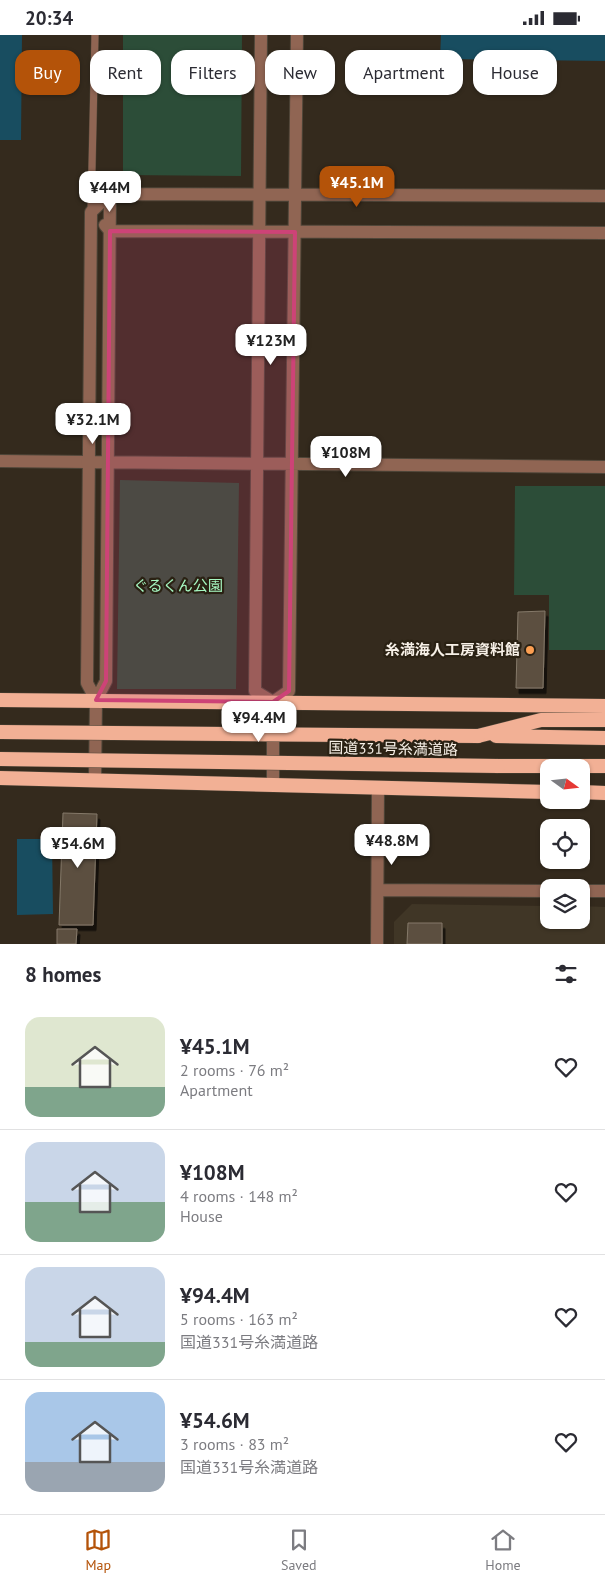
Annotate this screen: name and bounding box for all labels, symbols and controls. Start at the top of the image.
text: 20:34 [25,6,73,30]
chip: Buy [15,50,80,95]
chip: Rent [90,50,161,95]
chip: Filters [171,50,255,95]
chip: New [265,50,335,95]
chip: Apartment [345,50,463,95]
chip: House [473,50,557,95]
pin: ¥45.1M [316,165,398,208]
pin: ¥44M [80,171,140,213]
text: ¥45.1M [330,172,384,192]
text: ¥44M [90,177,130,197]
pin: ¥123M [236,323,306,366]
text: ¥123M [246,330,296,350]
pin: ¥32.1M [52,403,134,445]
text: ¥32.1M [66,409,120,429]
pin: ¥108M [311,435,381,478]
text: ¥108M [321,442,371,462]
park label: ぐるくん公園 [133,576,223,595]
place label: 糸満海人工房資料館 [385,640,520,659]
marker: 糸満海人工房資料館 [524,644,536,656]
pin: ¥94.4M [218,701,300,743]
text: ¥94.4M [232,707,286,727]
street label: 国道331号糸満道路 [328,738,458,759]
north arrow [540,759,590,809]
map controls [540,759,590,929]
button: locate [540,819,590,869]
pin: ¥48.8M [351,823,433,866]
pin: ¥54.6M [37,827,119,869]
text: ¥48.8M [365,830,419,850]
text: ¥54.6M [51,833,105,853]
button: layers [540,879,590,929]
icon: filters [552,960,580,988]
text: 8 homes [25,961,101,988]
text: ¥45.1M [180,1033,250,1060]
icon: home [65,1037,125,1097]
icon: heart [552,1053,580,1081]
text: 2 rooms · 76 m² [180,1060,289,1080]
text: Apartment [180,1080,253,1100]
text: ¥108M [180,1159,244,1186]
icon: home [65,1162,125,1222]
icon: heart [552,1178,580,1206]
text: 4 rooms · 148 m² [180,1186,298,1206]
text: House [180,1206,223,1226]
text: ¥94.4M [180,1282,250,1309]
icon: home [65,1287,125,1347]
icon: heart [552,1303,580,1331]
text: 5 rooms · 163 m² [180,1309,298,1329]
text: 国道331号糸満道路 [180,1332,318,1352]
text: ¥54.6M [180,1407,250,1434]
icon: home [65,1412,125,1472]
icon: heart [552,1428,580,1456]
text: 3 rooms · 83 m² [180,1434,289,1454]
text: 国道331号糸満道路 [180,1457,318,1477]
tab: Map [84,1526,112,1574]
tab: Saved [281,1526,317,1574]
tab: Home [485,1526,521,1574]

